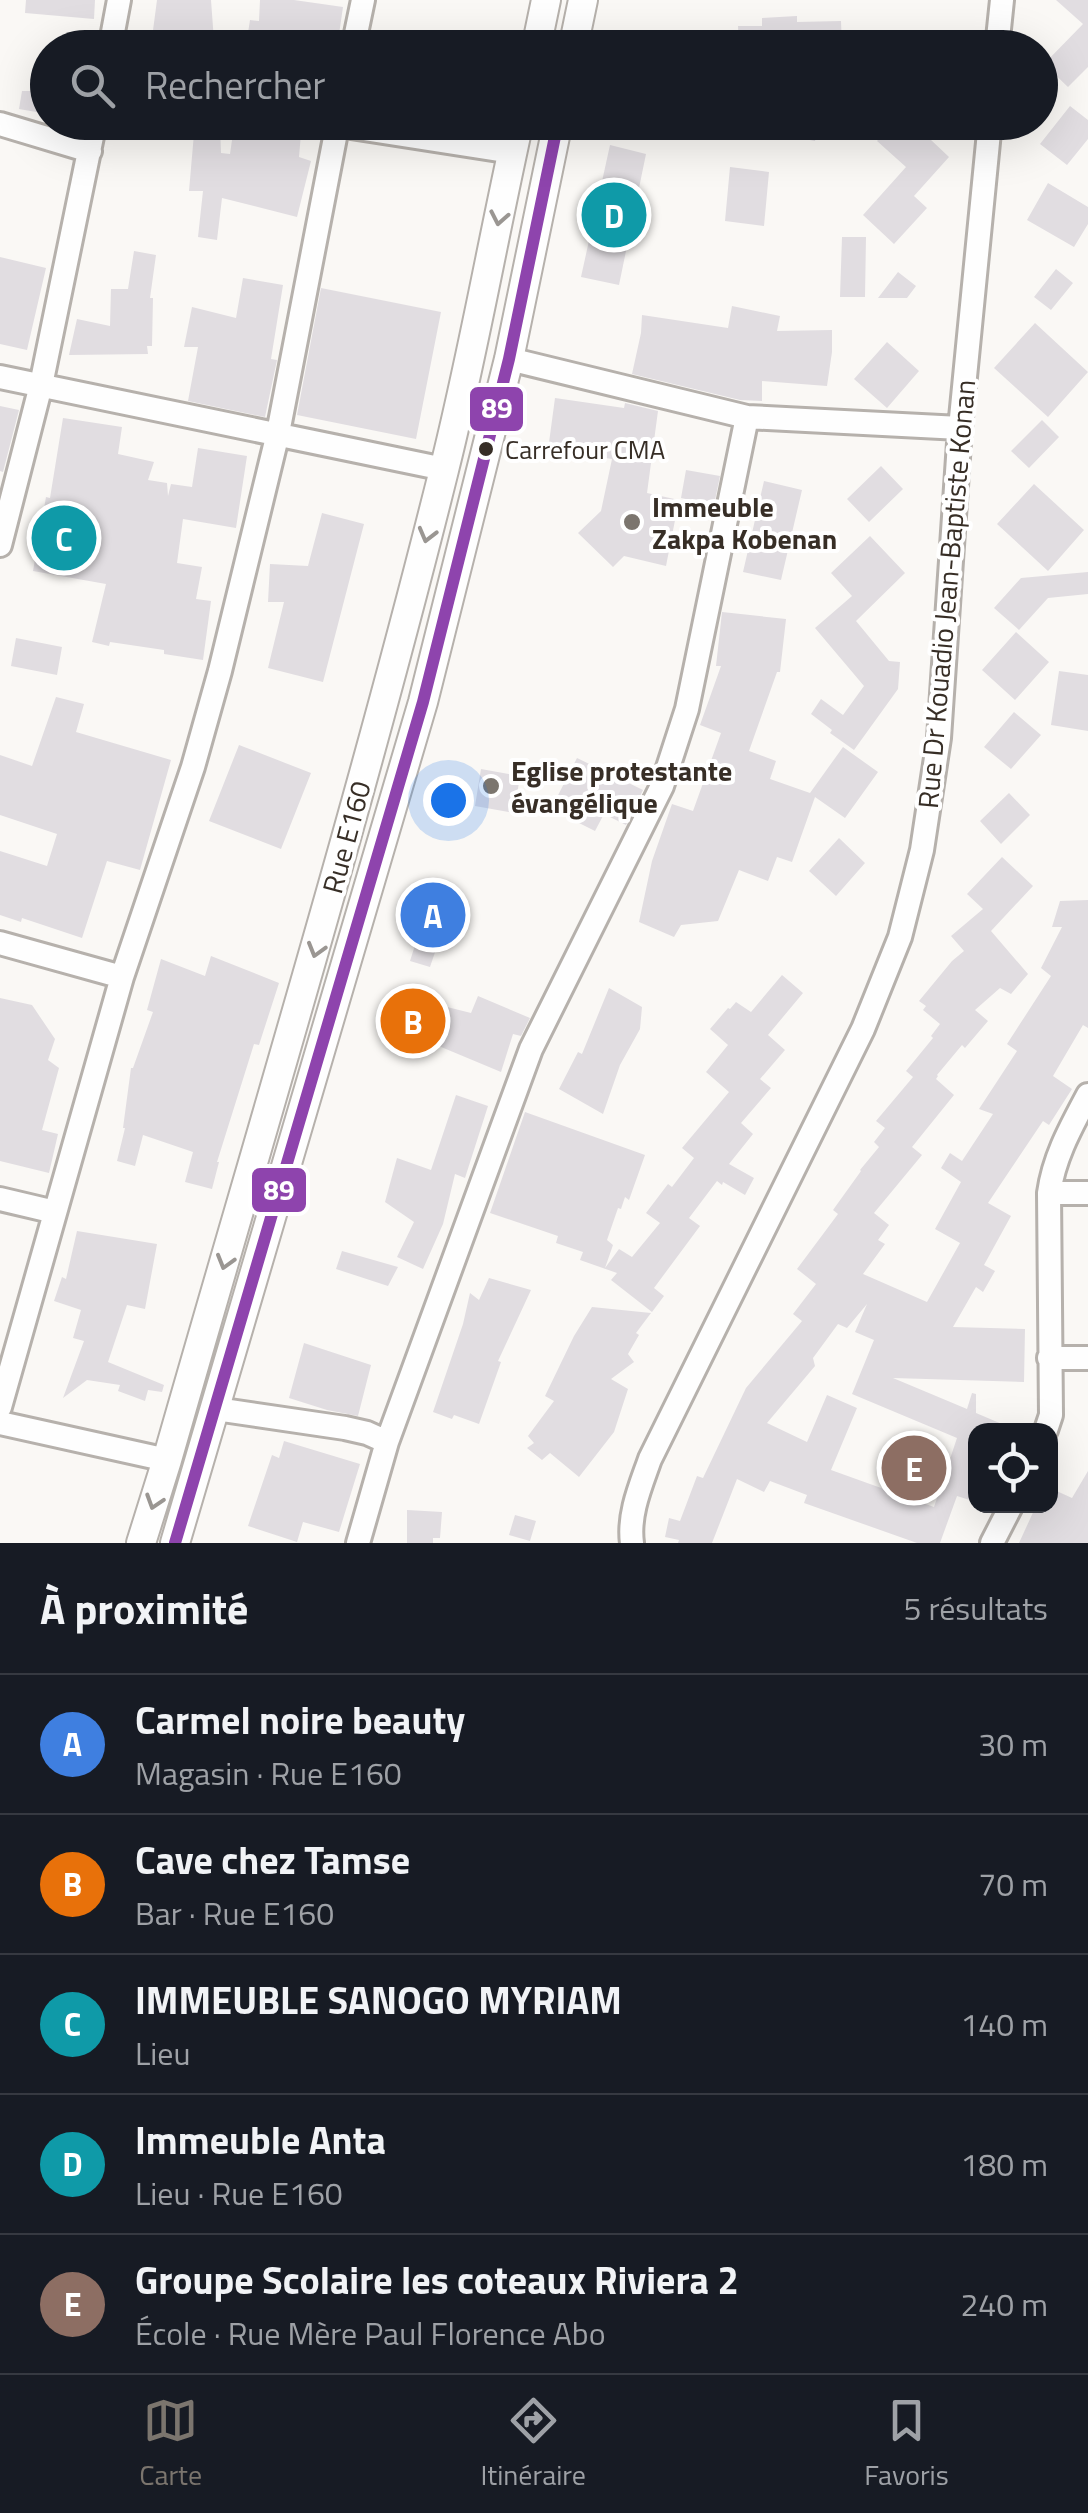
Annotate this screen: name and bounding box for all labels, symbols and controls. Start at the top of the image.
search box [30,30,1058,140]
text: Rechercher [145,56,326,114]
icon: search [65,58,120,113]
pin: D [582,178,646,252]
one-way arrow [489,209,510,226]
street label: Rue Dr Kouadio Jean-Baptiste Konan [906,378,986,810]
line badge: 89 [468,385,525,433]
text: 89 [481,386,513,429]
place label: Carrefour CMA [505,430,665,469]
marker: Carrefour CMA [476,439,496,459]
place label: Immeuble Zakpa Kobenan [652,485,837,560]
pin: C [32,500,96,576]
marker: Immeuble Zakpa Kobenan [621,511,643,533]
one-way arrow [418,526,439,543]
place label: Eglise protestante évangélique [511,749,732,824]
your location [423,775,474,826]
marker: Eglise protestante évangélique [480,775,502,797]
street label: Rue E160 [310,776,382,898]
pin: A [400,878,466,952]
one-way arrow [307,941,328,958]
pin: B [380,984,446,1058]
line badge: 89 [250,1166,308,1214]
text: 89 [263,1168,295,1211]
one-way arrow [215,1253,236,1270]
map controls [968,1423,1058,1513]
button: locate [968,1423,1058,1513]
pin: E [882,1430,946,1506]
one-way arrow [145,1492,166,1509]
text: À proximité [40,1576,248,1640]
text: 5 résultats [903,1584,1048,1632]
text: Carmel noire beauty [135,1691,465,1749]
text: A [63,1720,82,1768]
text: 30 m [978,1720,1048,1768]
text: Magasin · Rue E160 [135,1749,402,1797]
text: Cave chez Tamse [135,1831,410,1889]
text: B [63,1860,82,1908]
text: 70 m [978,1860,1048,1908]
text: Bar · Rue E160 [135,1889,334,1937]
text: IMMEUBLE SANOGO MYRIAM [135,1971,622,2029]
text: C [64,2000,81,2048]
text: 140 m [960,2000,1048,2048]
text: Lieu [135,2029,191,2077]
text: Immeuble Anta [135,2111,386,2169]
text: D [62,2140,83,2188]
text: 180 m [960,2140,1048,2188]
text: Lieu · Rue E160 [135,2169,343,2217]
text: Groupe Scolaire les coteaux Riviera 2 [135,2251,739,2309]
text: E [64,2280,81,2328]
text: 240 m [960,2280,1048,2328]
text: École · Rue Mère Paul Florence Abo [135,2309,606,2357]
tab: Carte [139,2393,202,2496]
tab: Itinéraire [480,2393,586,2496]
tab: Favoris [864,2393,949,2496]

